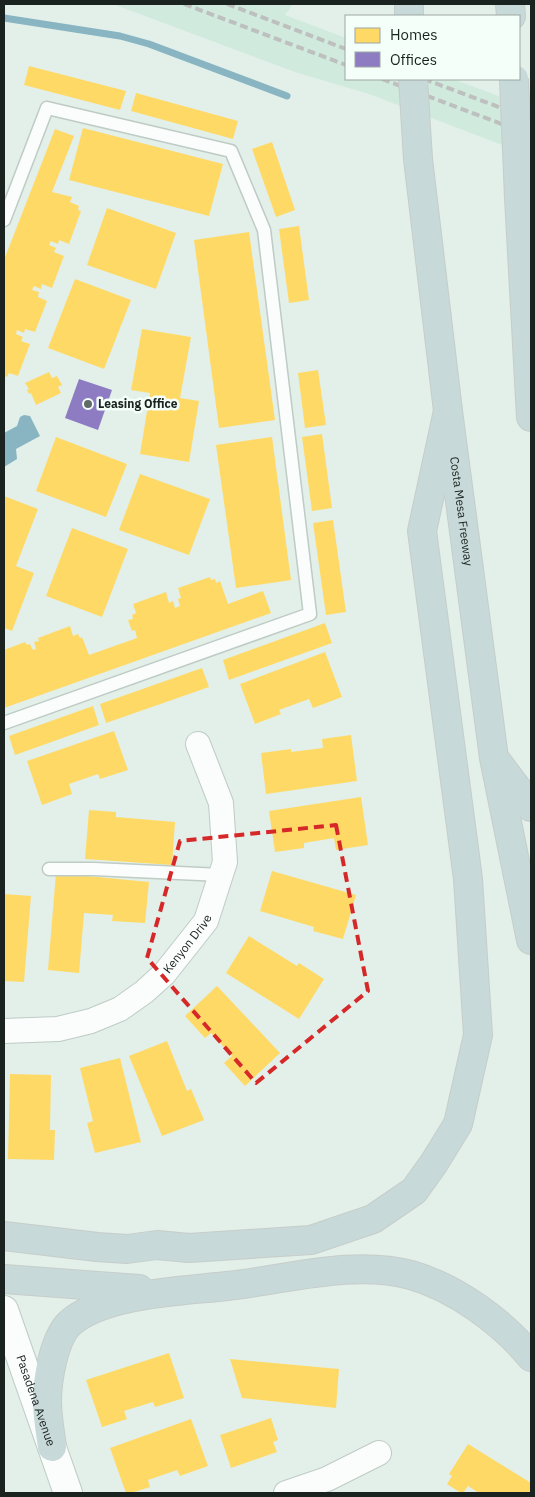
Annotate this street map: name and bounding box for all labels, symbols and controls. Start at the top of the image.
legend [345,15,520,80]
text: Homes [390,25,438,44]
text: Offices [390,50,437,69]
place label: Leasing Office [98,396,178,411]
marker: Leasing Office [82,398,94,410]
street label: Costa Mesa Freeway [447,456,476,567]
street label: Kenyon Drive [160,912,215,976]
street label: Pasadena Avenue [13,1353,59,1448]

